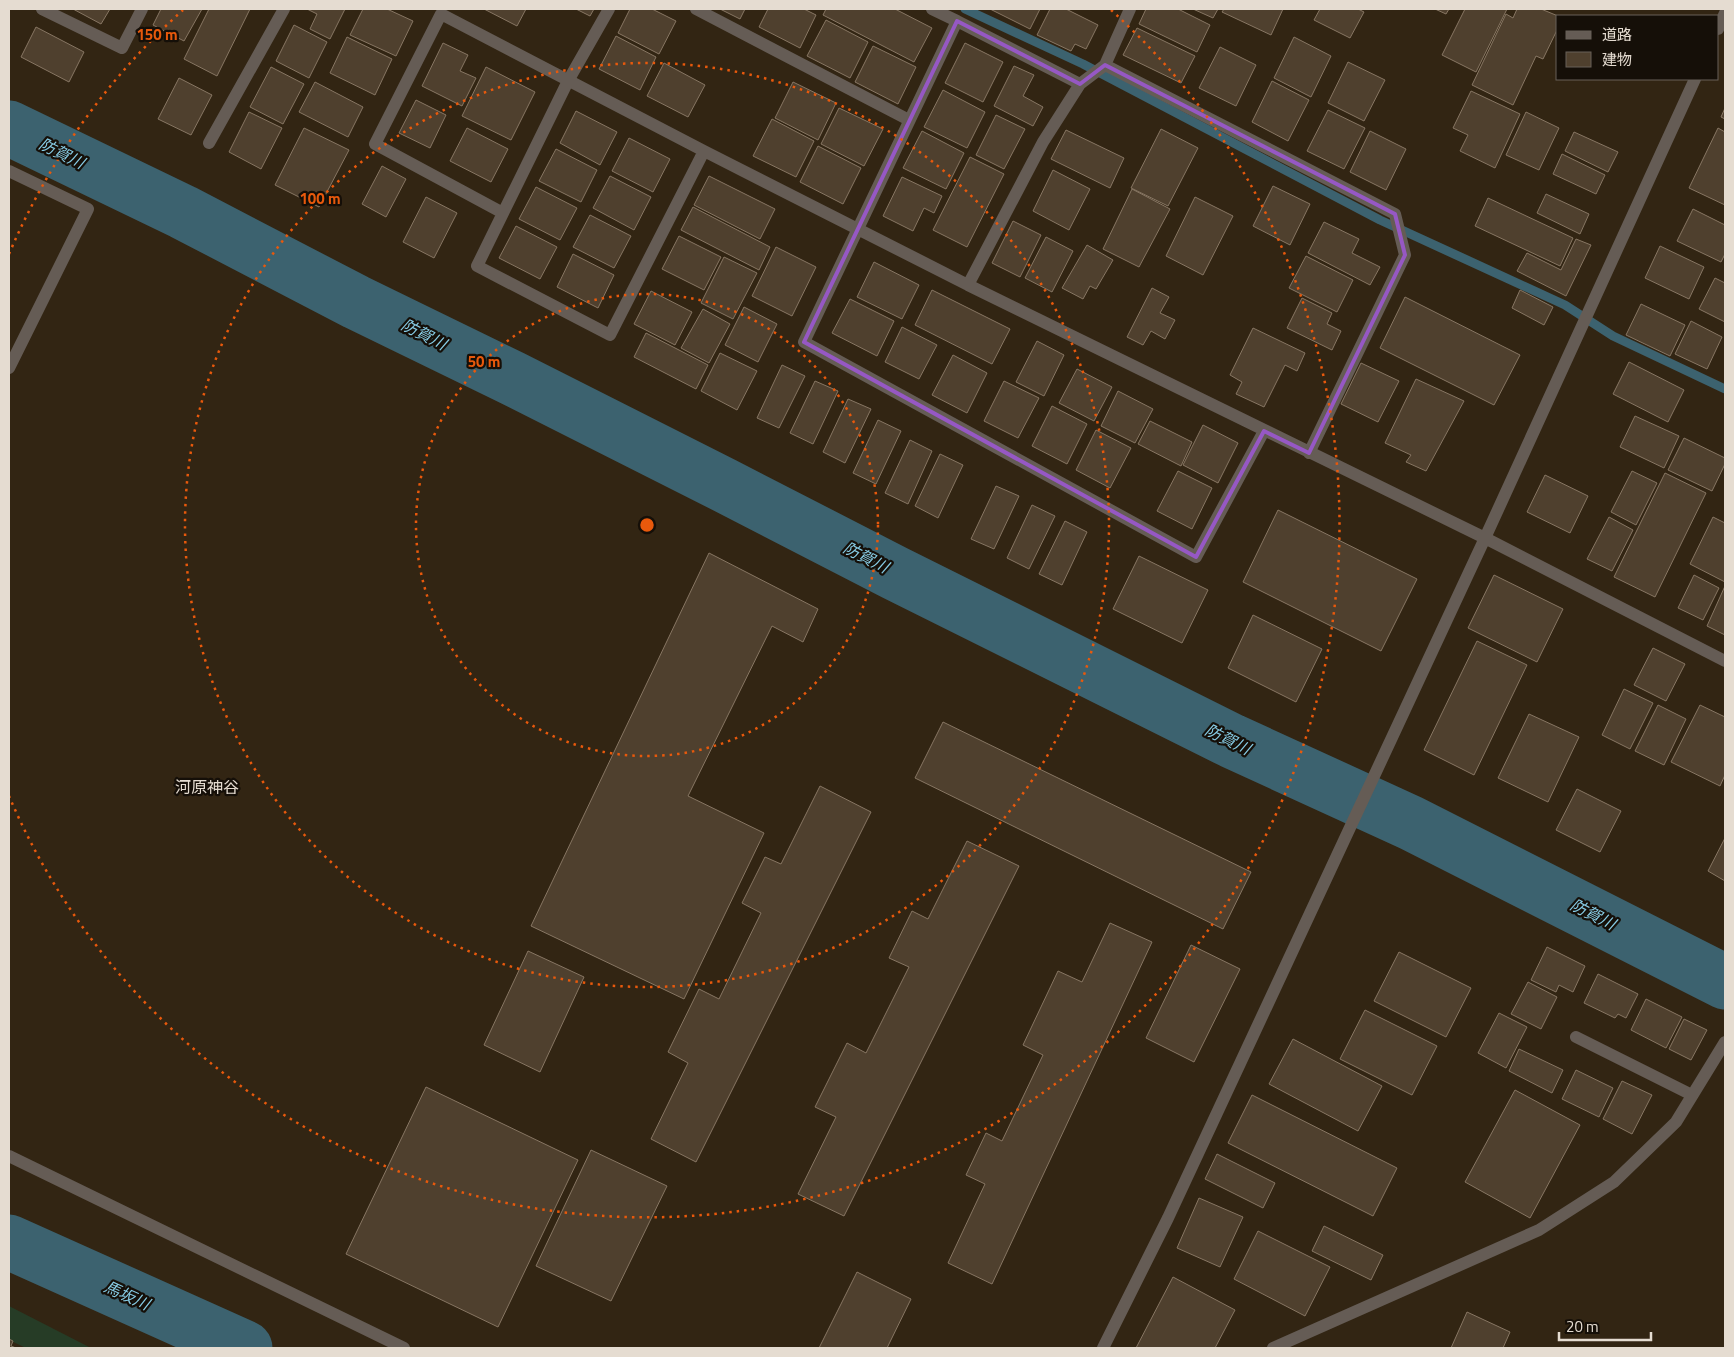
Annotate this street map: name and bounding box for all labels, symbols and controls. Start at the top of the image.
legend [1556,15,1719,80]
text: 150 m [136,23,178,46]
text: 道路 [1602,23,1632,46]
text: 建物 [1602,48,1632,71]
water label: 防賀川 [35,132,91,175]
text: 100 m [299,187,341,210]
water label: 防賀川 [397,312,453,356]
text: 50 m [468,350,500,373]
centre of rings [638,516,656,534]
water label: 防賀川 [839,535,895,579]
water label: 防賀川 [1201,718,1257,761]
district label: 河原神谷 [175,775,239,799]
water label: 防賀川 [1566,892,1622,936]
water label: 馬坂川 [100,1274,156,1317]
scale bar [1559,1310,1652,1342]
text: 20 m [1566,1315,1599,1338]

